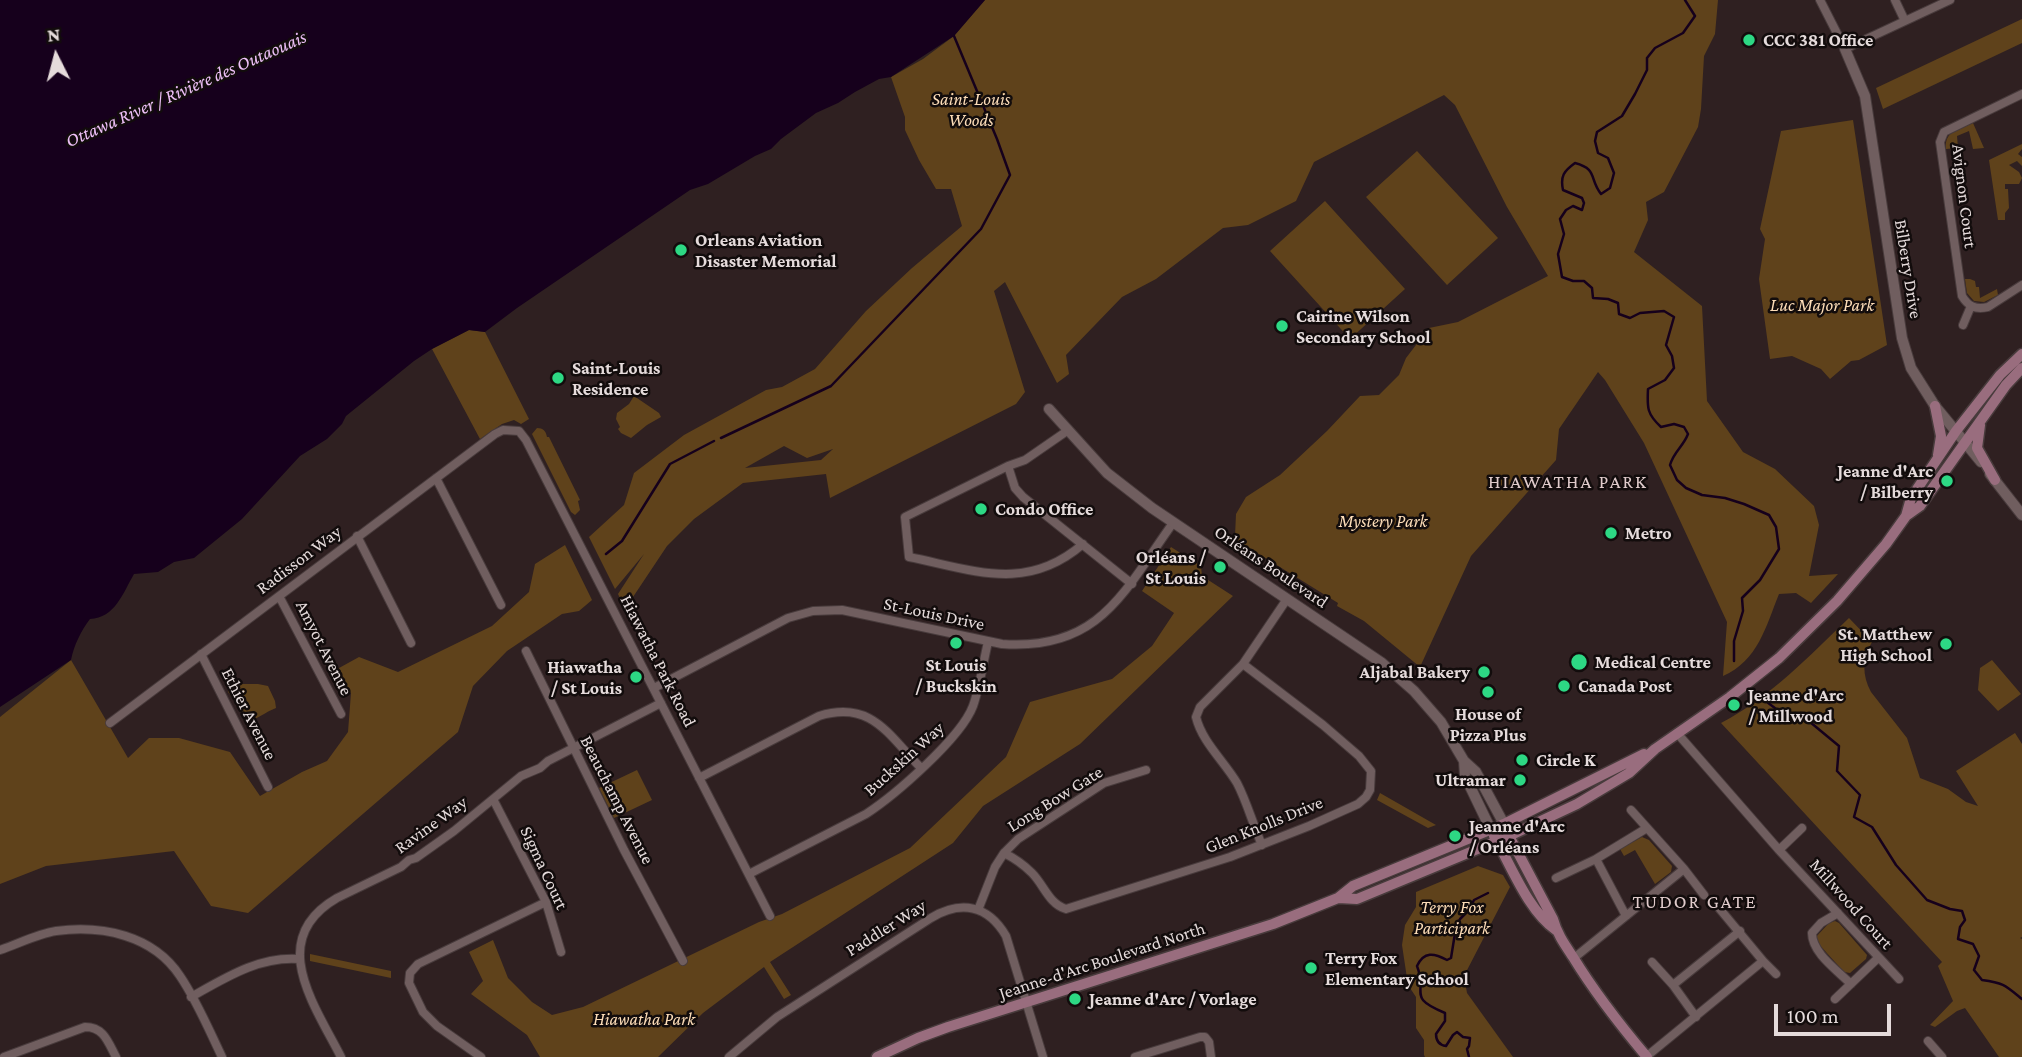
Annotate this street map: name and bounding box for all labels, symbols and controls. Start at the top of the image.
north arrow [21,21,91,91]
text: N [46,23,61,46]
water label: Ottawa River / Rivière des Outaouais [62,25,310,153]
place label: CCC 381 Office [1763,29,1873,51]
marker: CCC 381 Office [1741,32,1757,48]
park label: Saint-Louis Woods [932,88,1010,130]
street label: Avignon Court [1947,143,1981,249]
street label: Bilberry Drive [1890,218,1926,320]
place label: Orleans Aviation Disaster Memorial [695,229,836,272]
marker: Orleans Aviation Disaster Memorial [673,242,689,258]
park label: Luc Major Park [1770,294,1874,316]
place label: Cairine Wilson Secondary School [1296,305,1431,348]
marker: Cairine Wilson Secondary School [1274,318,1290,334]
place label: Saint-Louis Residence [572,357,660,400]
marker: Saint-Louis Residence [550,370,566,386]
place label: Jeanne d'Arc / Bilberry [1837,460,1933,503]
district label: HIAWATHA PARK [1490,471,1646,493]
marker: Jeanne d'Arc / Bilberry [1939,473,1955,489]
place label: Condo Office [995,498,1093,520]
marker: Condo Office [973,501,989,517]
park label: Mystery Park [1339,510,1427,532]
street label: Radisson Way [252,521,346,599]
street label: Orléans Boulevard [1210,521,1332,613]
place label: Metro [1625,522,1672,544]
marker: Metro [1603,525,1619,541]
place label: Orléans / St Louis [1136,546,1206,588]
marker: Orléans / St Louis [1212,559,1228,575]
street label: Hiawatha Park Road [615,591,701,731]
street label: St-Louis Drive [882,593,986,635]
street label: Amyot Avenue [291,597,357,699]
place label: St. Matthew High School [1838,623,1932,666]
marker: St Louis / Buckskin [948,635,964,651]
marker: St. Matthew High School [1938,636,1954,652]
place label: Medical Centre [1595,651,1711,673]
marker: Medical Centre [1569,652,1589,672]
place label: St Louis / Buckskin [915,654,997,696]
place label: Hiawatha / St Louis [547,656,622,698]
place label: Aljabal Bakery [1360,661,1470,683]
street label: Ethier Avenue [217,664,281,764]
marker: Aljabal Bakery [1476,664,1492,680]
marker: Hiawatha / St Louis [628,669,644,685]
place label: Canada Post [1578,675,1672,697]
marker: Canada Post [1556,678,1572,694]
marker: House of Pizza Plus [1480,684,1496,700]
place label: Jeanne d'Arc / Millwood [1748,684,1844,726]
marker: Jeanne d'Arc / Millwood [1726,697,1742,713]
place label: House of Pizza Plus [1450,703,1526,746]
street label: Buckskin Way [859,717,949,801]
street label: Beauchamp Avenue [575,732,659,868]
place label: Circle K [1536,749,1595,771]
marker: Circle K [1514,752,1530,768]
street label: Long Bow Gate [1003,761,1107,837]
place label: Ultramar [1435,769,1506,791]
marker: Ultramar [1512,772,1528,788]
street label: Ravine Way [391,791,471,859]
street label: Glen Knolls Drive [1202,792,1326,858]
place label: Jeanne d'Arc / Orléans [1469,815,1565,858]
street label: Sigma Court [515,823,573,913]
marker: Jeanne d'Arc / Orléans [1447,828,1463,844]
street label: Millwood Court [1805,854,1897,954]
district label: TUDOR GATE [1634,891,1756,913]
street label: Paddler Way [842,895,930,961]
park label: Terry Fox Participark [1414,896,1490,939]
street label: Jeanne-d'Arc Boulevard North [996,917,1208,1005]
place label: Terry Fox Elementary School [1325,947,1469,990]
marker: Terry Fox Elementary School [1303,960,1319,976]
place label: Jeanne d'Arc / Vorlage [1089,988,1257,1010]
scale bar [1777,990,1894,1034]
marker: Jeanne d'Arc / Vorlage [1067,991,1083,1007]
text: 100 m [1787,1004,1839,1028]
park label: Hiawatha Park [593,1008,695,1030]

